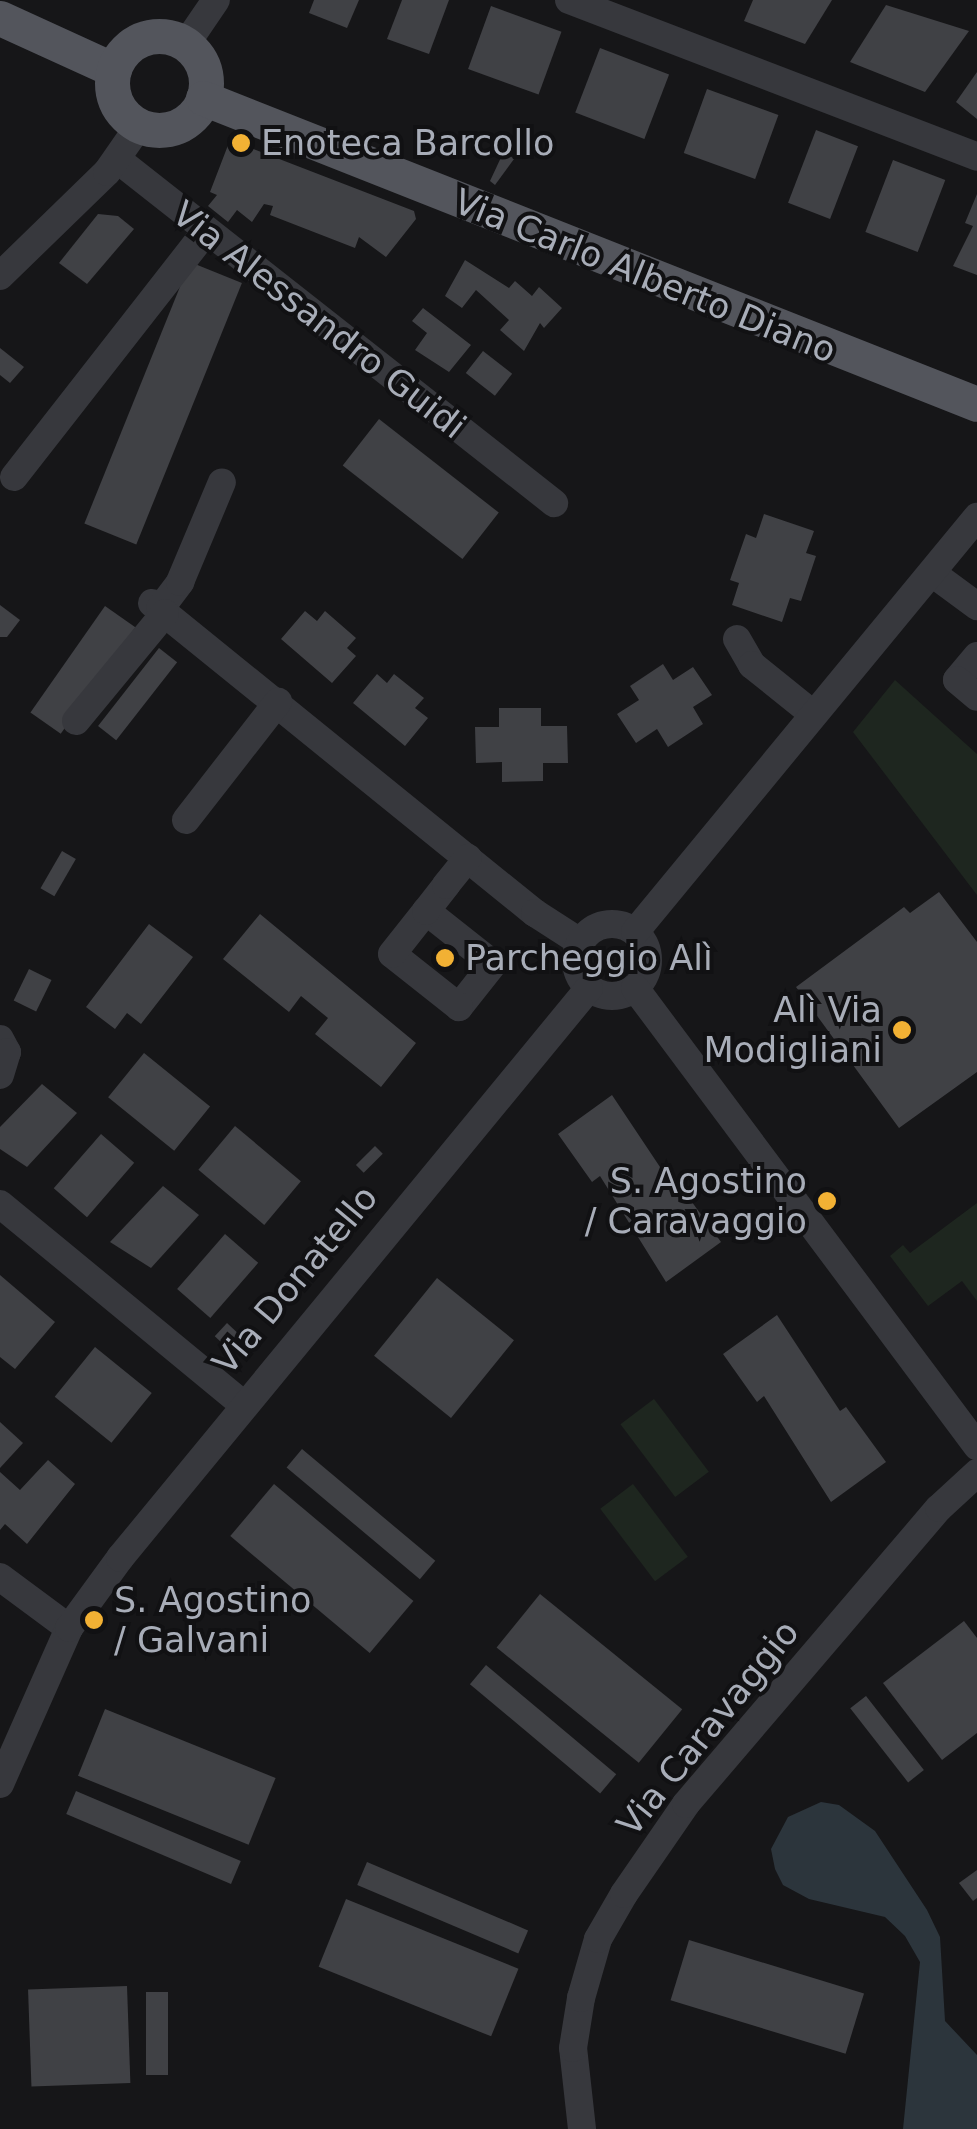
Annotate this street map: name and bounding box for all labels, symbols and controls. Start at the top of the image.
place label: Enoteca Barcollo [261,122,554,164]
marker: Enoteca Barcollo [230,132,252,154]
street label: Via Carlo Alberto Diano [448,180,842,372]
street label: Via Alessandro Guidi [164,193,474,447]
place label: Parcheggio Alì [465,937,713,979]
marker: Parcheggio Alì [434,947,456,969]
place label: Alì Via Modigliani [703,989,882,1071]
marker: Alì Via Modigliani [891,1019,913,1041]
place label: S. Agostino / Caravaggio [585,1160,807,1242]
street label: Via Donatello [204,1177,386,1383]
marker: S. Agostino / Caravaggio [816,1190,838,1212]
place label: S. Agostino / Galvani [114,1579,311,1661]
marker: S. Agostino / Galvani [83,1609,105,1631]
street label: Via Caravaggio [608,1612,808,1844]

